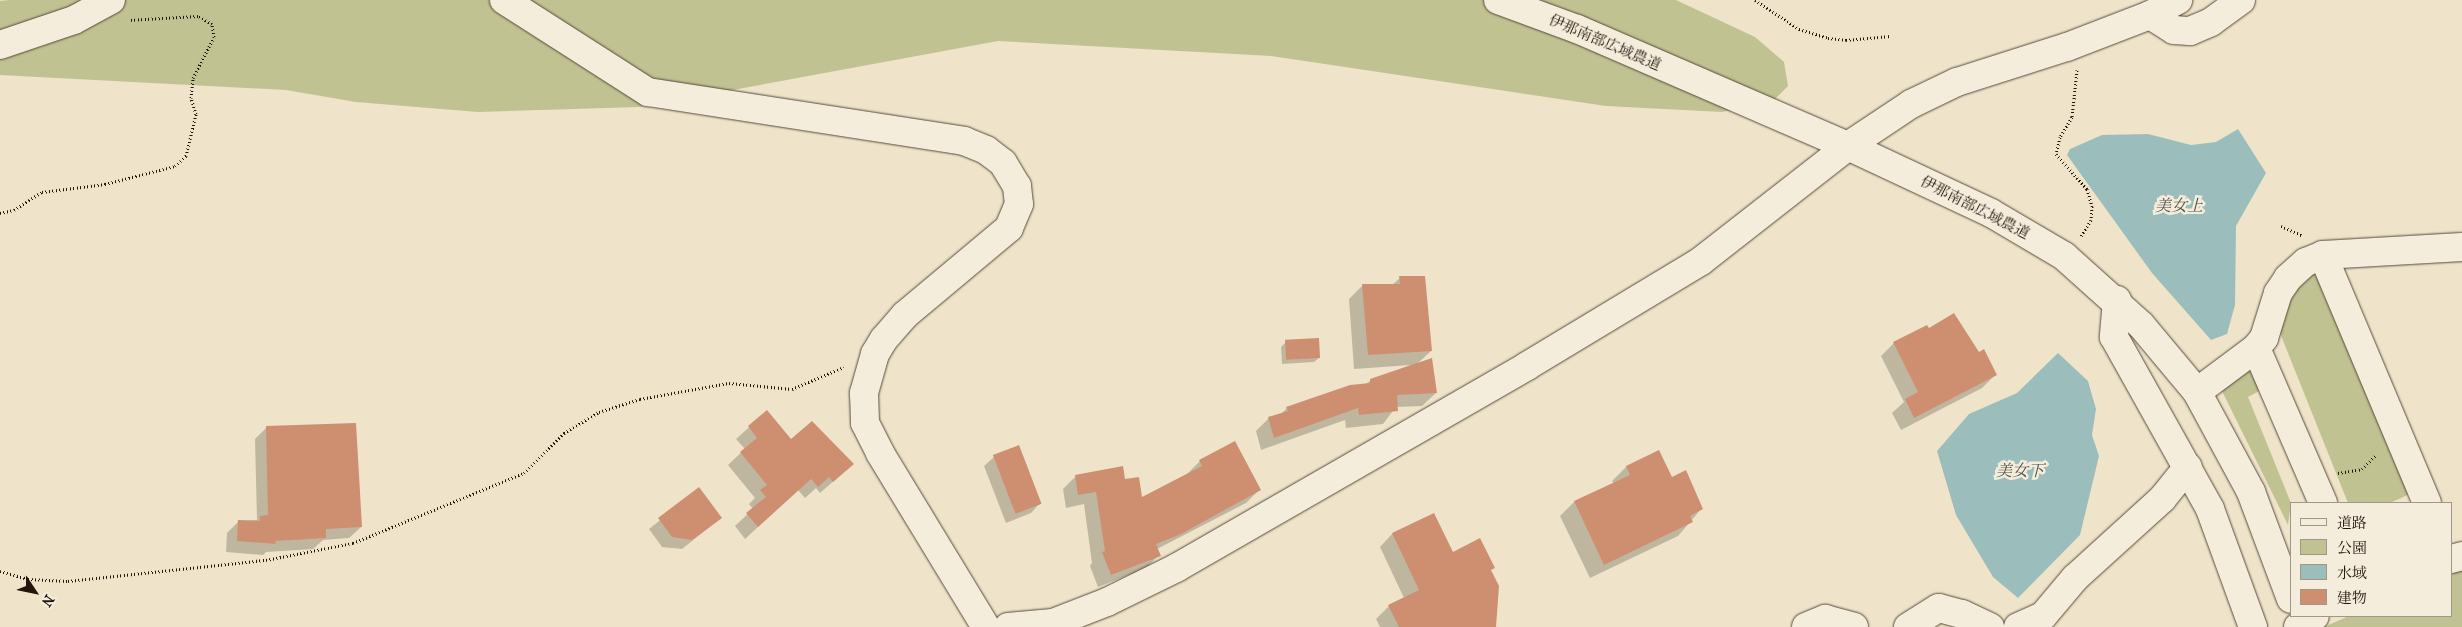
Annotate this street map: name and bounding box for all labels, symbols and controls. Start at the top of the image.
street label: 伊那南部広域農道 [1546,11,1664,75]
street label: 伊那南部広域農道 [1917,173,2033,243]
water label: 美女上 [2155,196,2203,216]
water label: 美女下 [1996,461,2044,481]
legend [2290,502,2452,617]
text: 道路 [2337,514,2367,532]
text: 公園 [2337,539,2367,557]
text: 水域 [2337,564,2367,582]
north arrow [10,567,60,617]
text: 建物 [2337,589,2367,607]
text: N [38,592,58,610]

